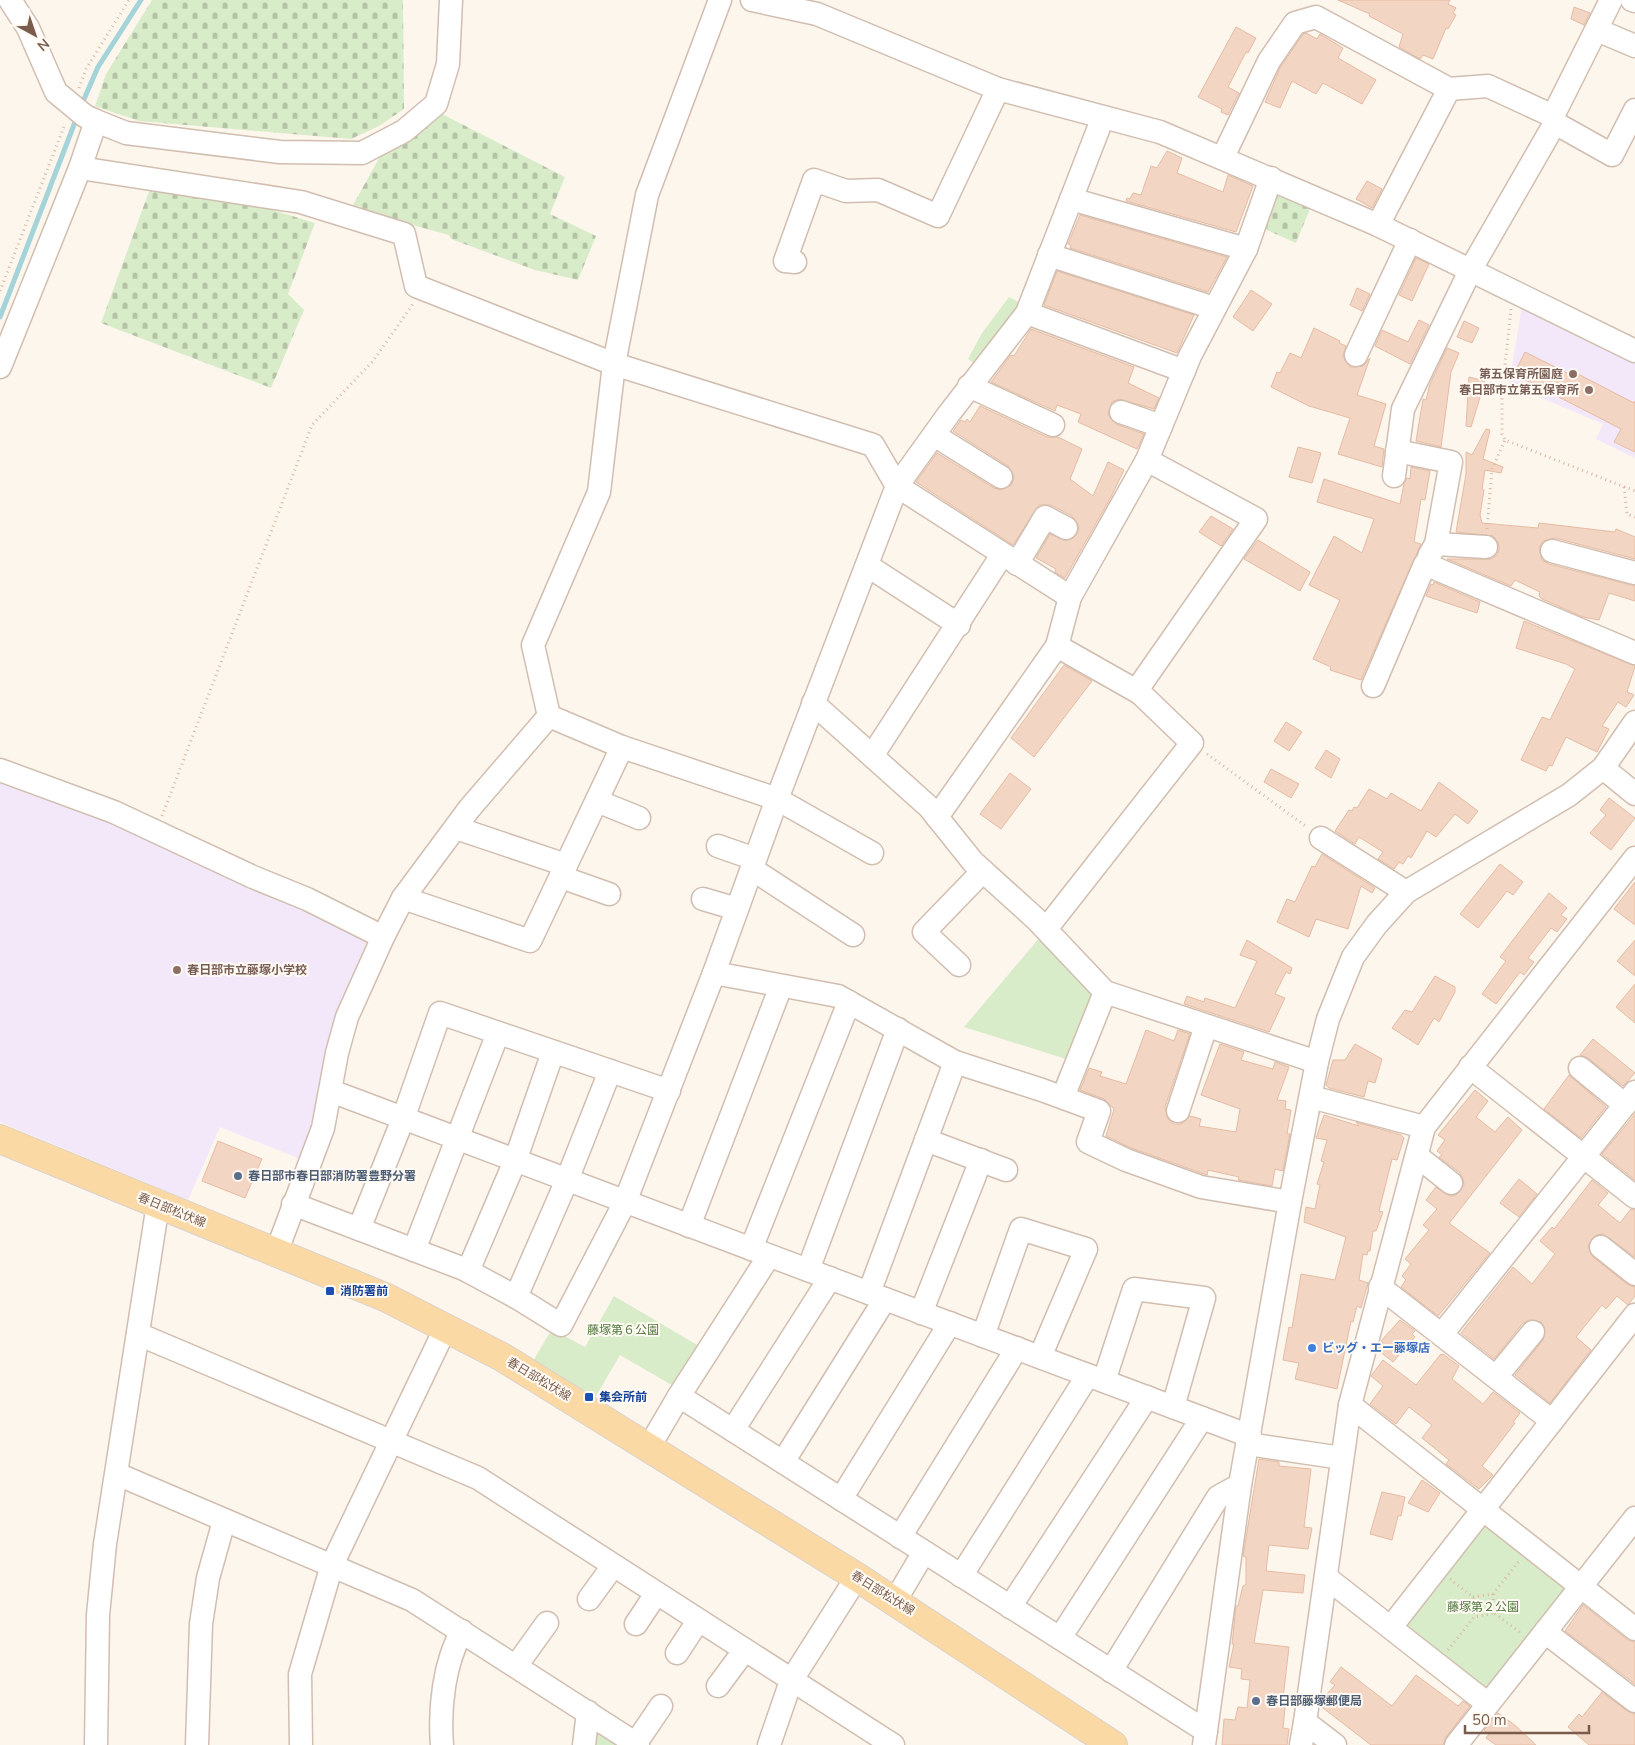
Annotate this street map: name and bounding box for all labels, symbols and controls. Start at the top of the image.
north arrow [10,10,60,60]
text: N [33,34,53,55]
place label: 第五保育所園庭 [1479,366,1563,382]
marker: 第五保育所園庭 [1567,368,1579,380]
place label: 春日部市立第五保育所 [1459,382,1579,398]
marker: 春日部市立第五保育所 [1583,384,1595,396]
place label: 春日部市立藤塚小学校 [187,962,307,978]
marker: 春日部市立藤塚小学校 [171,964,183,976]
place label: 春日部市春日部消防署豊野分署 [248,1168,416,1184]
marker: 春日部市春日部消防署豊野分署 [232,1170,244,1182]
street label: 春日部松伏線 [136,1189,208,1231]
place label: 消防署前 [340,1283,388,1299]
marker: 消防署前 [324,1285,336,1297]
park label: 藤塚第６公園 [587,1322,659,1338]
place label: ビッグ・エー藤塚店 [1322,1340,1430,1356]
marker: ビッグ・エー藤塚店 [1306,1342,1318,1354]
street label: 春日部松伏線 [504,1354,574,1404]
place label: 集会所前 [599,1389,647,1405]
marker: 集会所前 [583,1391,595,1403]
street label: 春日部松伏線 [848,1567,918,1619]
park label: 藤塚第２公園 [1447,1599,1519,1615]
place label: 春日部藤塚郵便局 [1266,1693,1362,1709]
marker: 春日部藤塚郵便局 [1250,1695,1262,1707]
scale bar [1465,1702,1589,1734]
text: 50 m [1472,1710,1507,1730]

